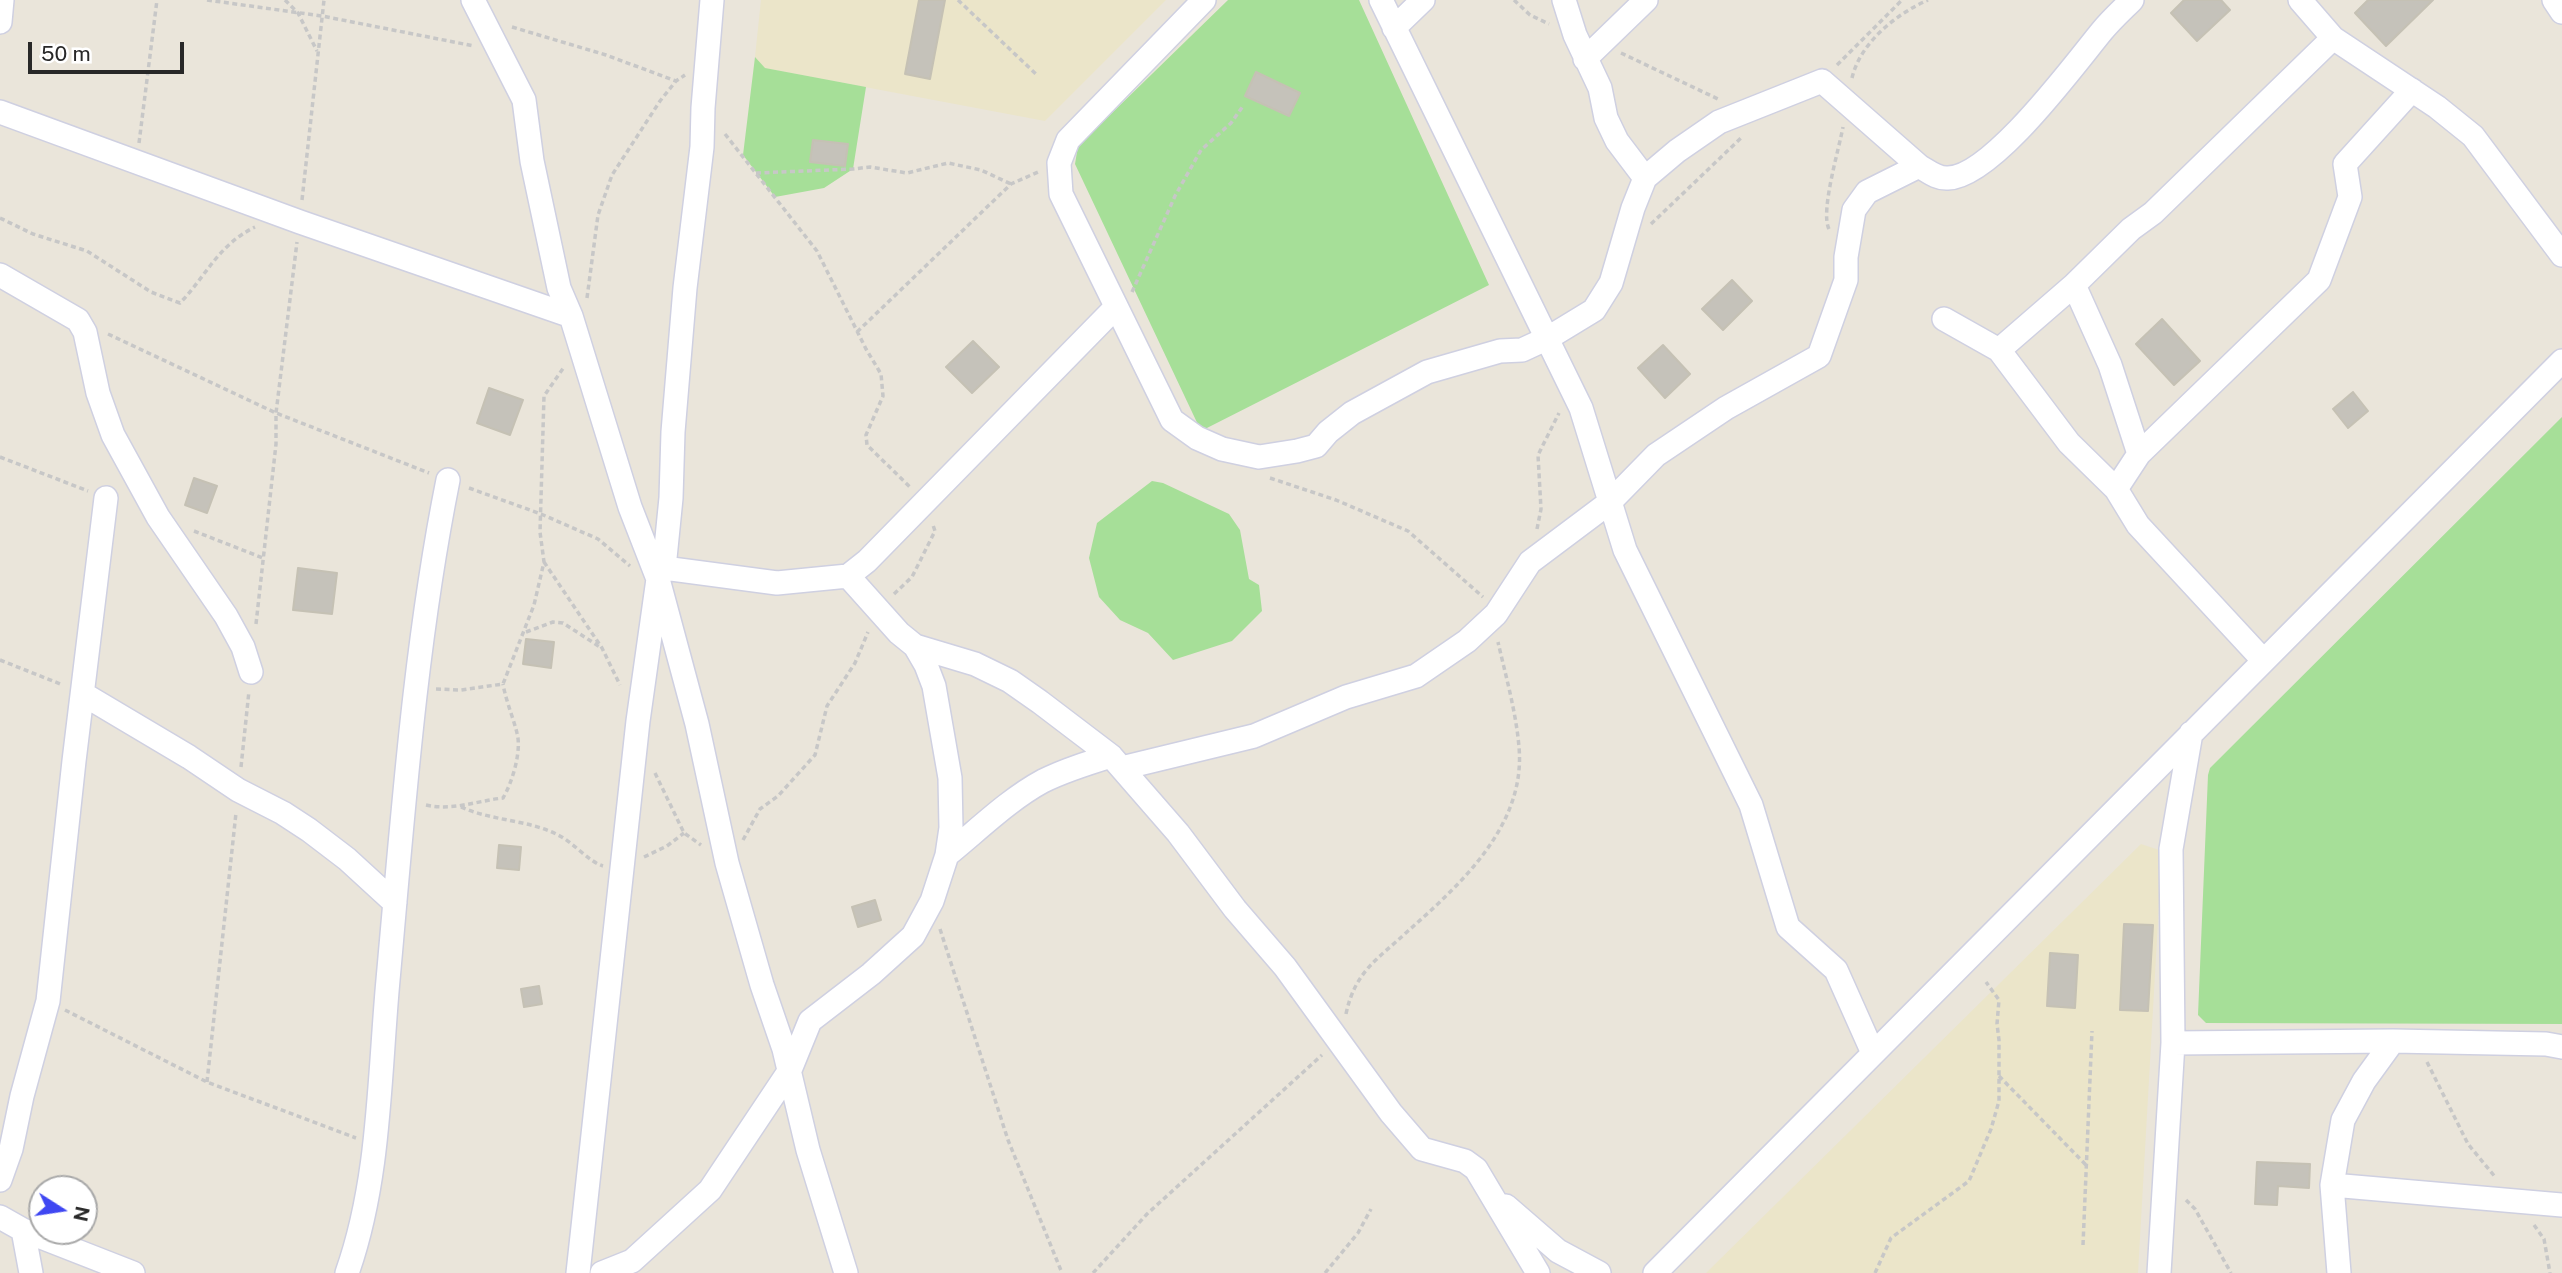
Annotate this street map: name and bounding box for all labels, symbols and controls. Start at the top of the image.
scale bar [32,28,187,72]
text: 50 m [41,41,91,66]
north arrow [28,1175,98,1245]
text: N [69,1204,94,1223]

